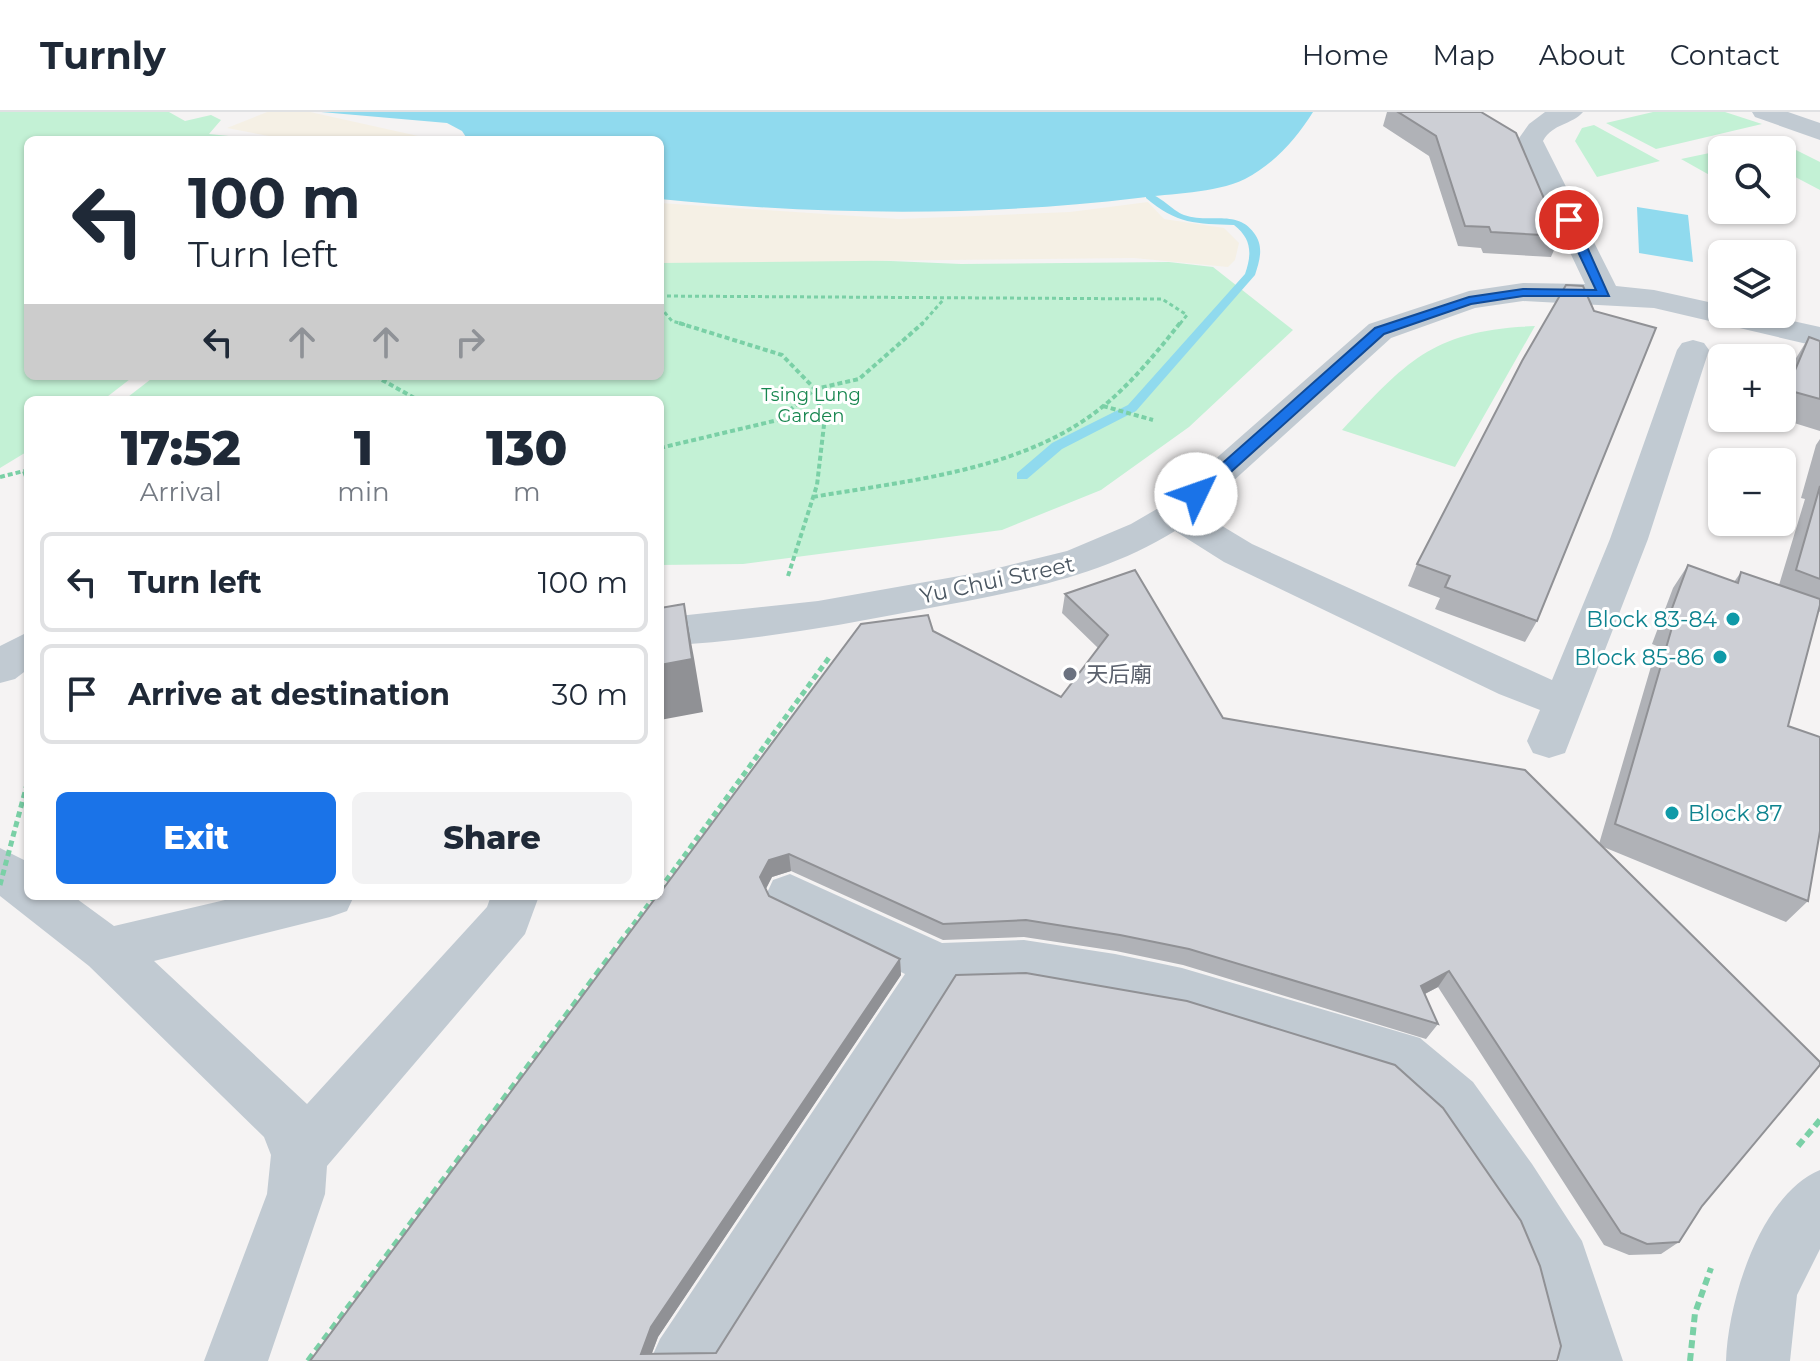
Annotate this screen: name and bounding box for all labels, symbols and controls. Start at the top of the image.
text: Turnly [40,32,166,79]
text: Home [1302,38,1389,72]
text: Map [1433,38,1495,72]
text: About [1539,38,1626,72]
text: Contact [1670,38,1780,72]
map controls [1708,136,1796,536]
button: search [1708,136,1796,224]
text: 100 m [188,164,361,232]
icon: left [56,168,160,272]
pin [1535,186,1603,254]
icon: arrive [1547,198,1591,242]
text: Turn left [188,232,339,276]
button: layers [1708,240,1796,328]
icon: left [196,320,240,364]
icon: ahead [280,320,324,364]
icon: ahead [364,320,408,364]
icon: right [448,320,492,364]
button: + [1708,344,1796,432]
park label: Tsing Lung Garden [761,384,861,427]
text: 17:52 [121,419,241,477]
text: 1 [354,419,373,477]
text: 130 [486,419,567,477]
button: − [1708,448,1796,536]
position arrow [1154,452,1238,536]
text: Arrival [140,476,222,508]
text: min [337,476,389,508]
text: m [513,476,541,508]
street label: Yu Chui Street [917,550,1077,610]
icon: left [60,560,104,604]
text: Turn left [128,564,261,601]
text: 100 m [538,564,628,601]
place label: Block 83-84 [1586,606,1717,633]
marker: Block 83-84 [1724,610,1742,628]
place label: Block 85-86 [1574,644,1704,671]
marker: Block 85-86 [1711,648,1729,666]
place label: 天后廟 [1086,661,1152,688]
marker: 天后廟 [1061,665,1079,683]
icon: arrive [60,672,104,716]
text: Arrive at destination [128,676,450,713]
text: 30 m [552,676,628,713]
button: Exit [56,792,336,884]
button: Share [352,792,632,884]
place label: Block 87 [1688,800,1782,827]
marker: Block 87 [1663,804,1681,822]

